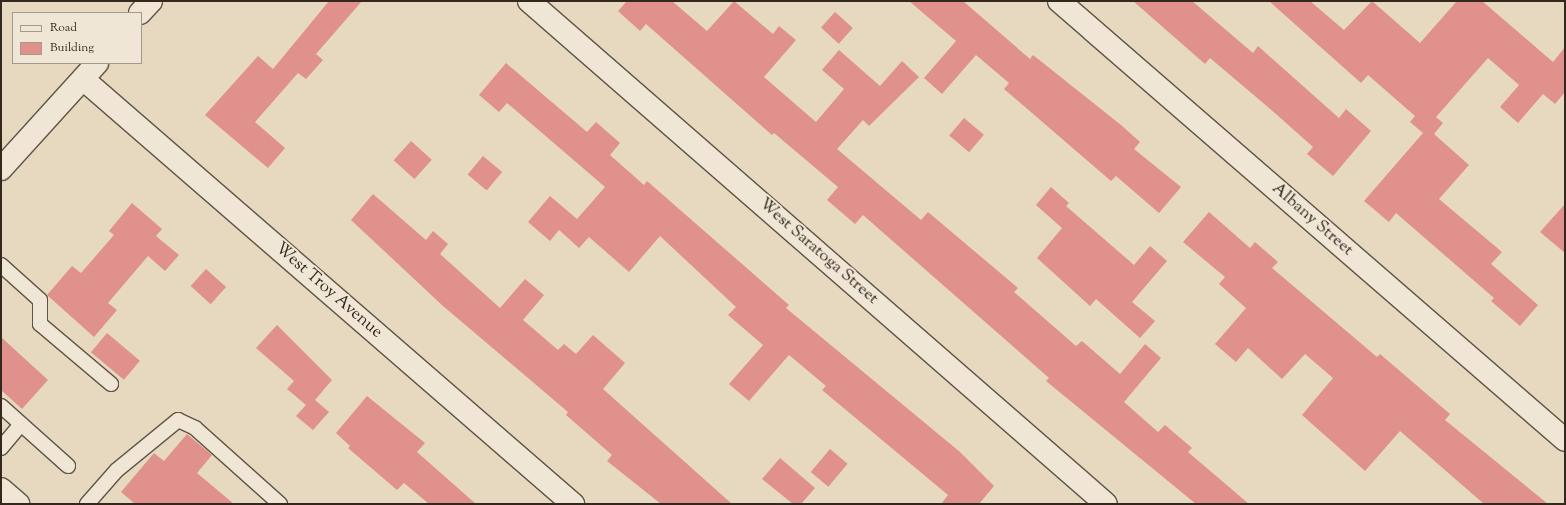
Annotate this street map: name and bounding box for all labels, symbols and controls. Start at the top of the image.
legend [12,12,142,64]
text: Road [50,19,77,37]
text: Building [50,39,94,57]
street label: Albany Street [1267,179,1357,261]
street label: West Saratoga Street [754,195,882,309]
street label: West Troy Avenue [270,239,386,343]

